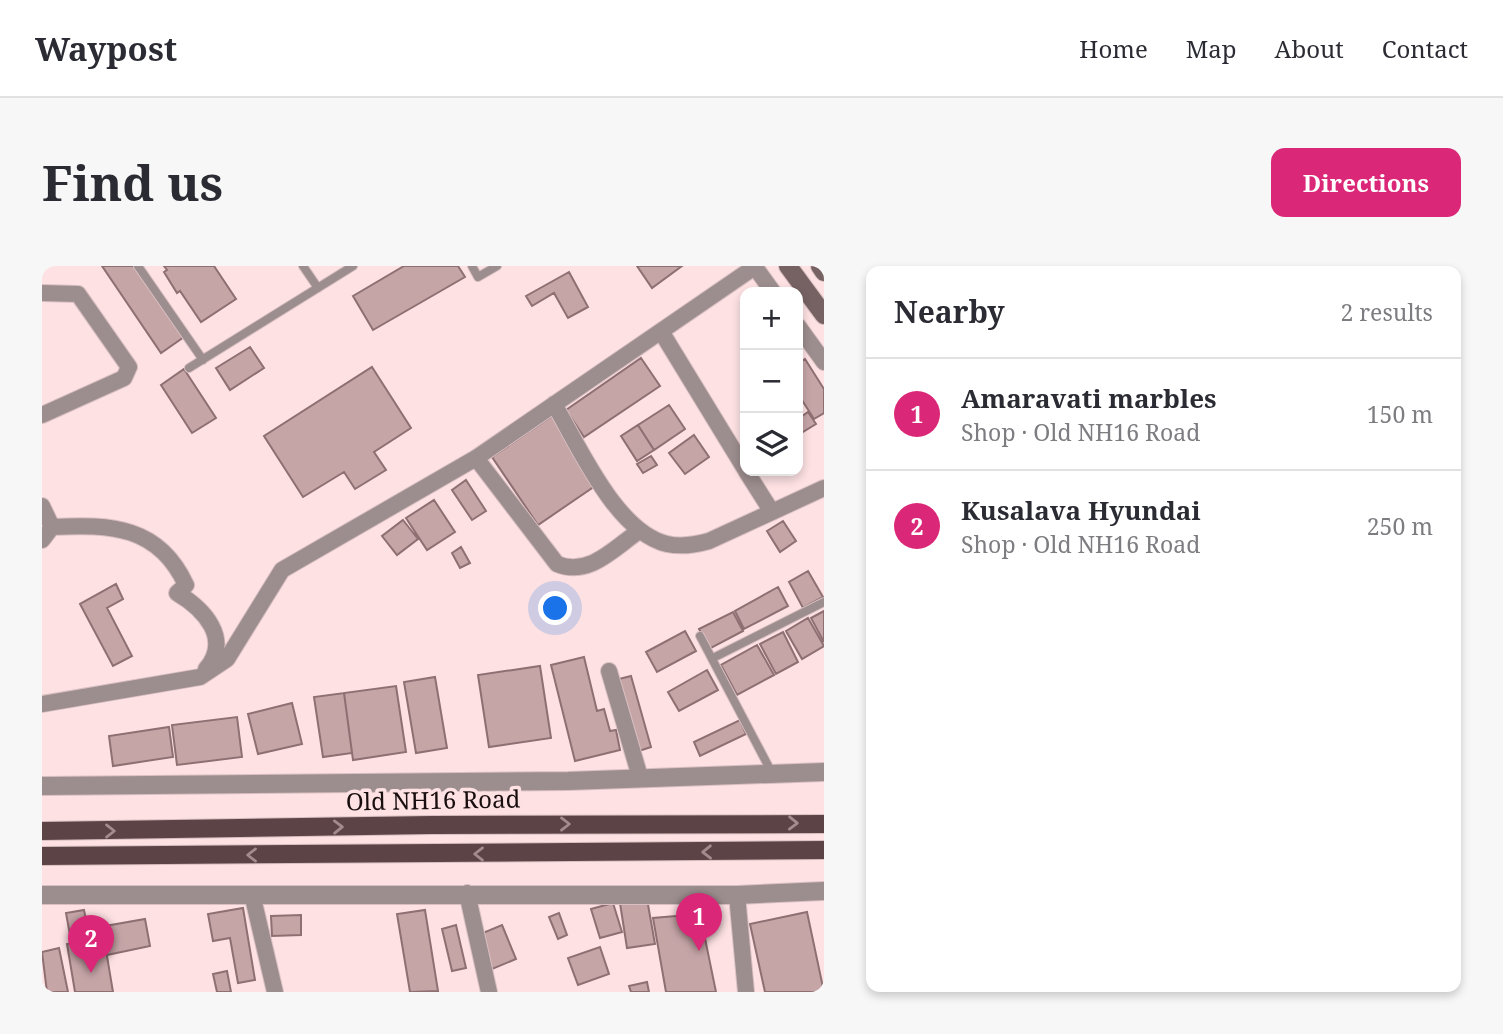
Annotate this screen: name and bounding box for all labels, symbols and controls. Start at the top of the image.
text: Waypost [35,26,177,71]
text: Home [1079,32,1148,65]
text: Map [1186,32,1237,65]
text: About [1275,32,1344,65]
text: Contact [1382,32,1468,65]
button: Directions [1271,148,1461,217]
text: Find us [42,149,223,215]
map controls [740,287,803,476]
button: + [740,287,803,350]
text: Nearby [894,291,1005,332]
text: 2 results [1340,296,1433,328]
button: − [740,350,803,413]
text: Amaravati marbles [961,380,1217,416]
text: 1 [911,398,924,430]
text: 150 m [1367,398,1433,430]
button: layers [740,413,803,476]
text: Shop · Old NH16 Road [961,416,1200,448]
text: Kusalava Hyundai [961,492,1201,528]
text: 2 [911,510,924,542]
text: 250 m [1367,510,1433,542]
text: Shop · Old NH16 Road [961,528,1200,560]
your location [538,591,572,625]
street label: Old NH16 Road [345,781,521,818]
one-way arrow [560,816,571,832]
one-way arrow [787,816,798,831]
one-way arrow [333,819,343,835]
one-way arrow [105,823,116,839]
one-way arrow [701,844,712,860]
one-way arrow [474,846,484,862]
one-way arrow [246,847,257,863]
pin: 1 [676,893,722,951]
pin: 2 [68,915,114,973]

